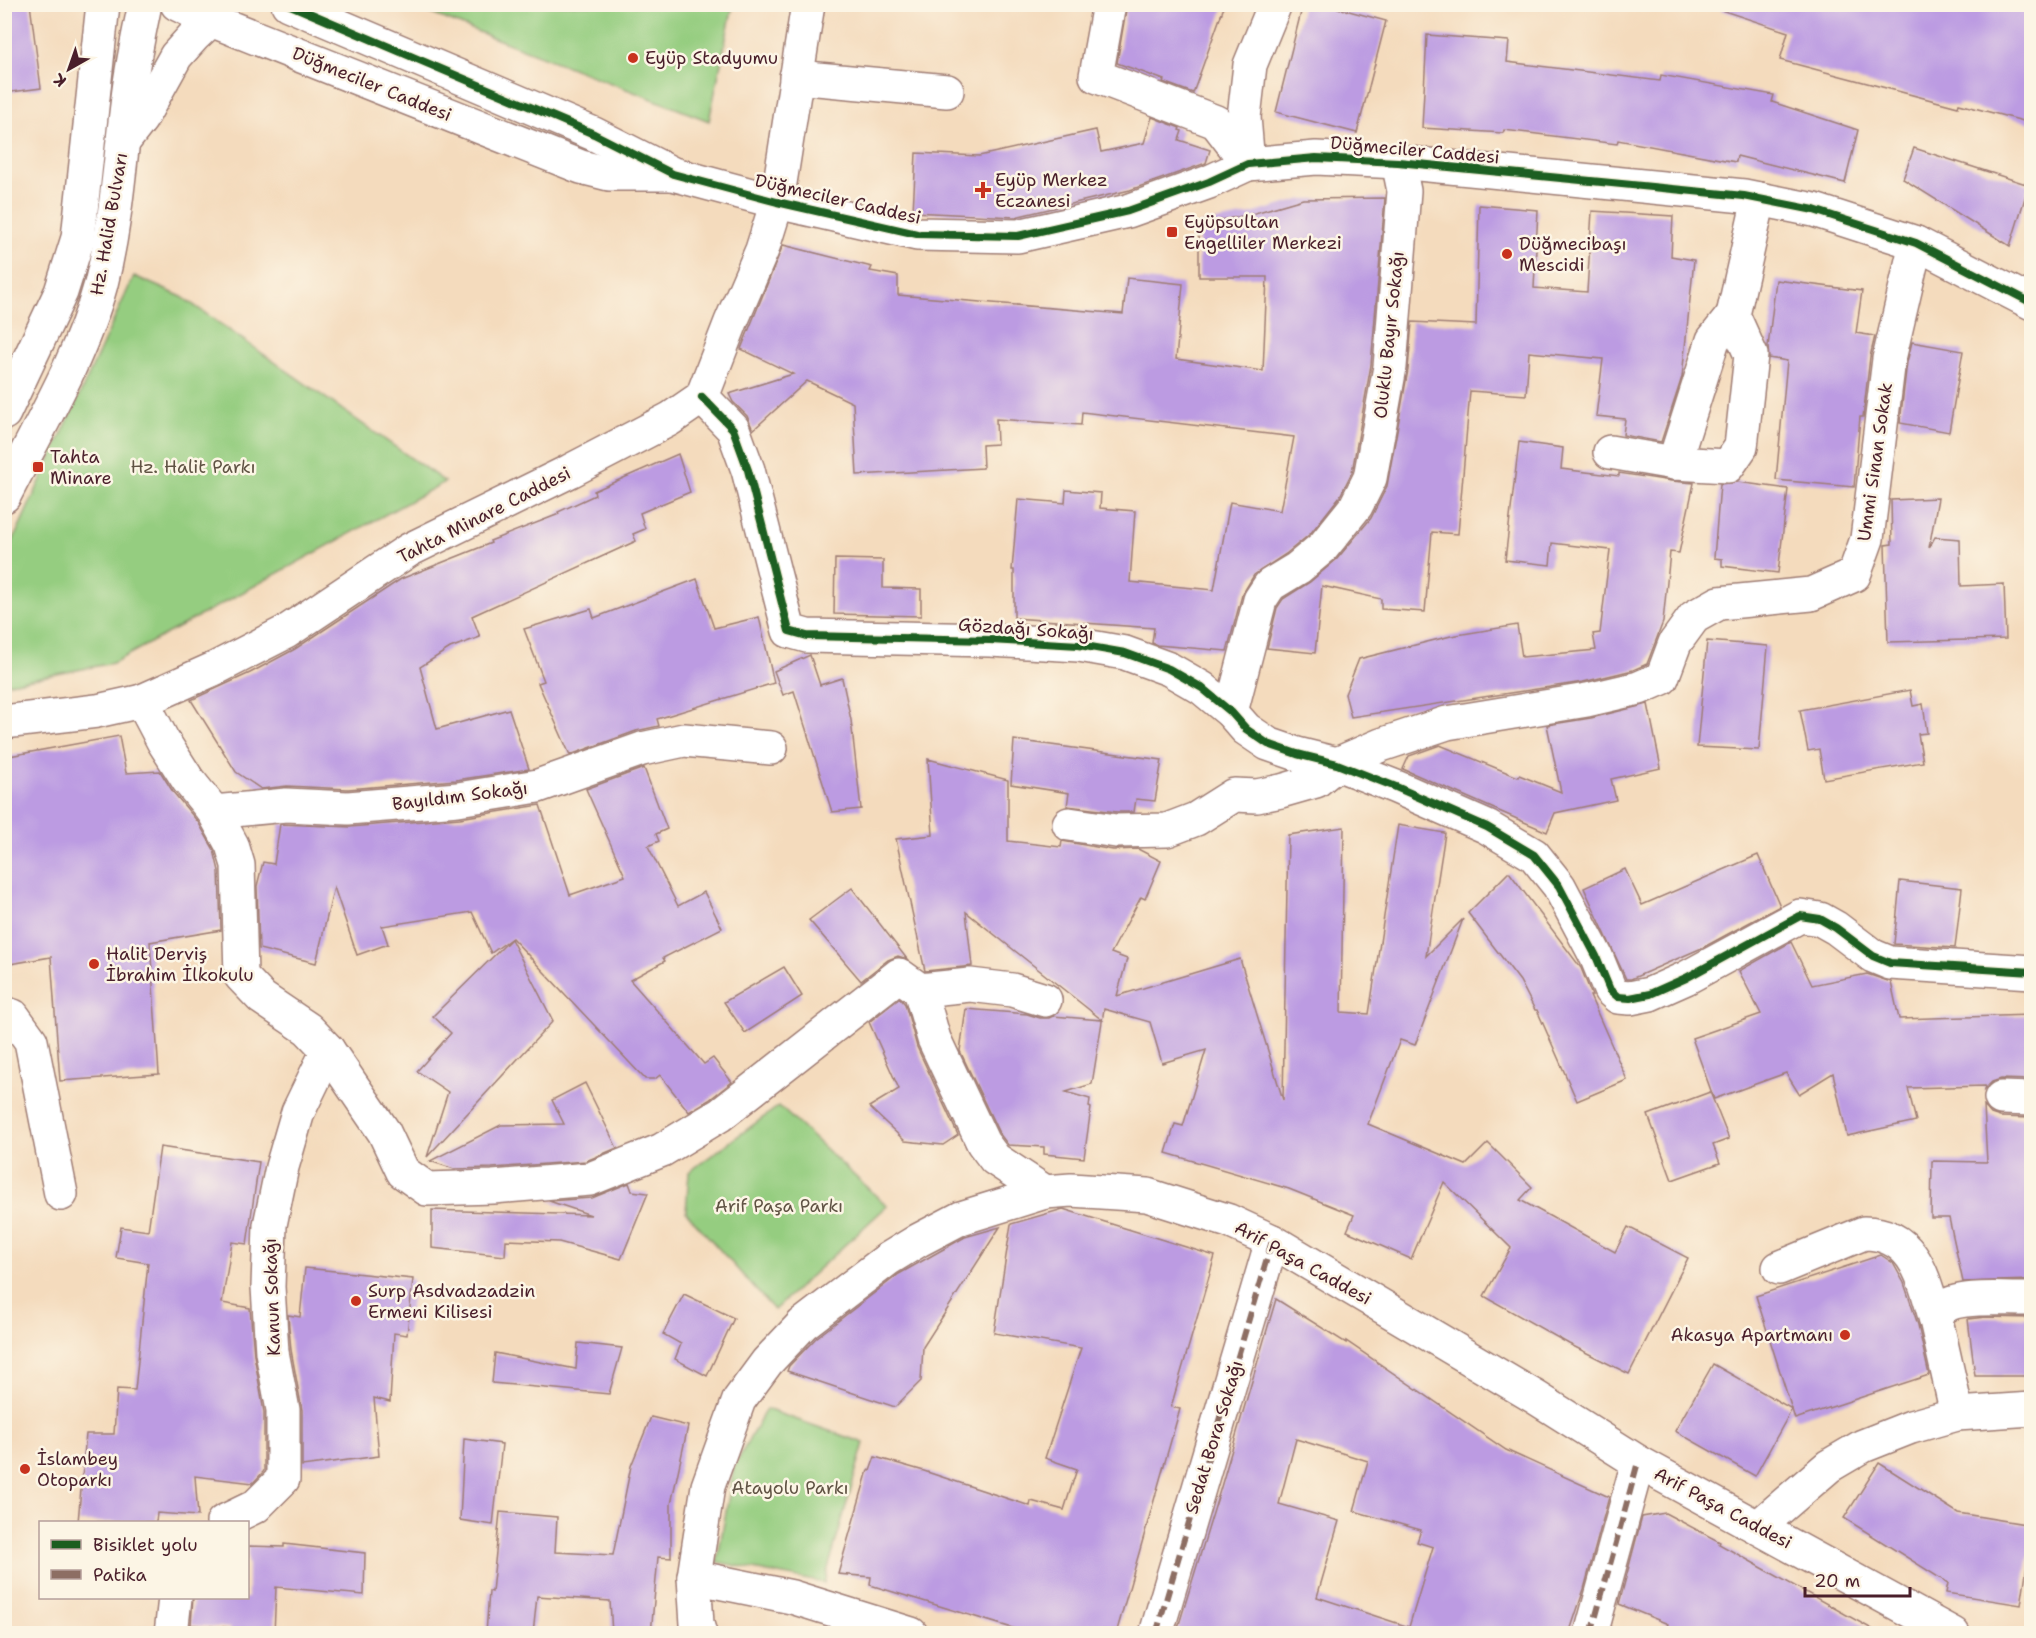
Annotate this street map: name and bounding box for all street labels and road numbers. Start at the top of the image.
street label: Düğmeciler Caddesi [289,41,455,127]
street label: Düğmeciler Caddesi [1329,131,1501,169]
street label: Hz. Halid Bulvarı [85,151,133,297]
street label: Düğmeciler Caddesi [752,168,924,230]
street label: Oluklu Bayır Sokağı [1368,250,1410,420]
street label: Ummi Sinan Sokak [1852,381,1898,543]
street label: Tahta Minare Caddesi [393,461,575,569]
street label: Gözdağı Sokağı [957,612,1095,646]
street label: Bayıldım Sokağı [391,776,529,816]
street label: Arif Paşa Caddesi [1230,1215,1376,1311]
street label: Kanun Sokağı [258,1238,286,1356]
street label: Sedat Bora Sokağı [1179,1357,1249,1517]
street label: Arif Paşa Caddesi [1650,1461,1796,1555]

